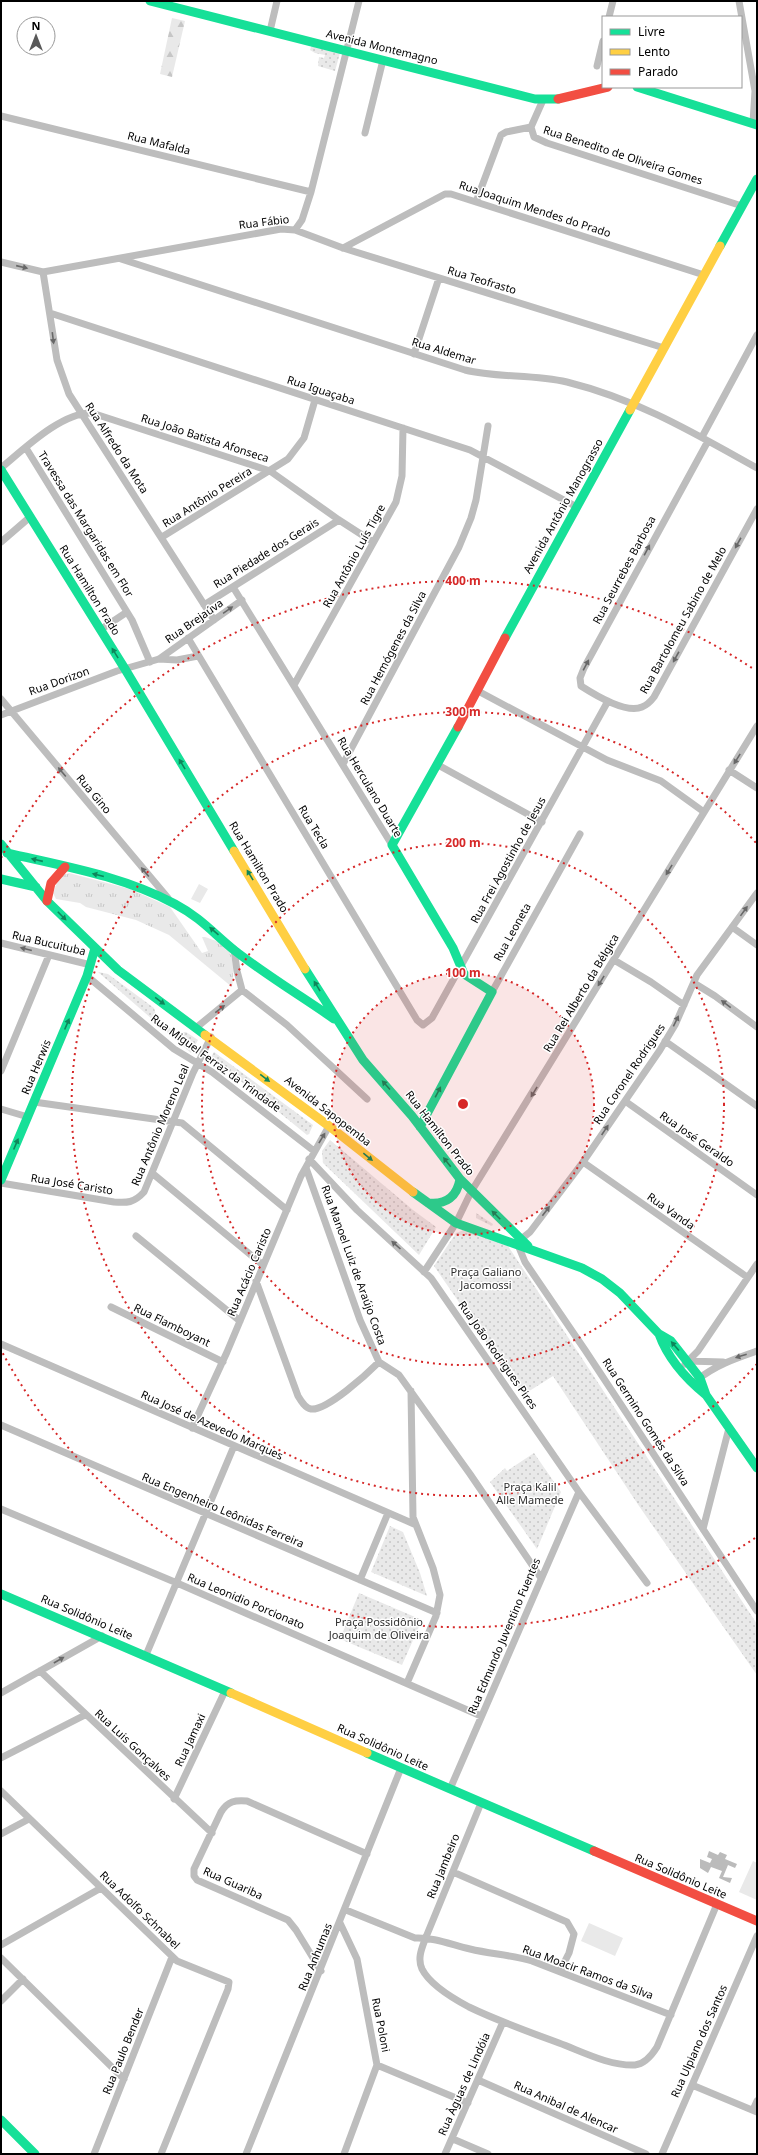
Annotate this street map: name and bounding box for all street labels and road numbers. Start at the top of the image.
street label: Avenida Montemagno [325,25,440,68]
street label: Rua Benedito de Oliveira Gomes [542,122,705,187]
street label: Rua Mafalda [126,127,192,158]
street label: Rua Joaquim Mendes do Prado [457,177,613,240]
street label: Rua Fábio [238,211,290,232]
street label: Rua Teofrasto [446,262,519,297]
street label: Rua Aldemar [410,334,479,368]
street label: Rua Iguaçaba [285,371,357,408]
street label: Rua Alfredo da Mota [82,399,152,496]
street label: Rua João Batista Afonseca [139,410,271,465]
street label: Avenida Antônio Manograsso [519,435,606,576]
street label: Travessa das Margaridas em Flor [35,448,138,600]
street label: Rua Antônio Pereira [159,463,254,530]
street label: Rua Antônio Luís Tigre [319,501,388,610]
street label: Rua Seurrebes Barbosa [589,513,658,627]
street label: Rua Piedade dos Gerais [210,514,321,591]
street label: Rua Hamilton Prado [57,542,124,638]
street label: Rua Bartolomeu Sabino de Melo [636,543,730,696]
street label: Rua Hemógenes da Silva [356,588,429,708]
street label: Rua Brejaúva [162,595,226,646]
street label: Rua Dorizon [26,663,91,698]
street label: Rua Herculano Duarte [335,734,406,840]
street label: Rua Gino [74,771,115,817]
street label: Rua Frei Agostinho de Jesus [466,794,549,926]
street label: Rua Tecla [296,802,333,851]
street label: Rua Hamilton Prado [226,818,293,915]
street label: Rua Leoneta [489,900,534,964]
street label: Rua Bucuituba [11,927,87,958]
street label: Rua Rei Alberto da Bélgica [539,931,622,1055]
street label: Rua Miguel Ferraz da Trindade [148,1010,284,1115]
street label: Rua Coronel Rodrigues [589,1020,668,1127]
street label: Rua Herwis [17,1037,54,1097]
street label: Rua Antônio Moreno Leal [127,1062,192,1188]
street label: Avenida Sapopemba [282,1072,375,1149]
street label: Rua Hamilton Prado [403,1087,478,1178]
street label: Rua José Geraldo [657,1107,738,1170]
street label: Rua José Caristo [30,1170,115,1197]
street label: Rua Manoel Luiz de Araújo Costa [319,1183,390,1347]
street label: Rua Vanda [644,1189,698,1232]
street label: Rua Acácio Caristo [223,1225,274,1319]
street label: Rua João Rodrigues Pires [455,1298,542,1412]
street label: Rua Flamboyant [131,1300,213,1350]
street label: Rua Germino Gomes da Silva [599,1355,693,1488]
street label: Rua José de Azevedo Marques [139,1386,286,1463]
street label: Rua Engenheiro Leônidas Ferreira [140,1469,307,1551]
street label: Rua Edmundo Juventino Fuentes [464,1555,543,1716]
street label: Rua Leonidio Porcionato [185,1569,307,1632]
street label: Rua Solidônio Leite [39,1590,136,1643]
street label: Rua Luis Gonçalves [92,1705,175,1784]
street label: Rua Jamaxi [171,1711,208,1769]
street label: Rua Solidônio Leite [335,1720,431,1773]
street label: Rua Jambeiro [423,1831,463,1901]
street label: Rua Solidônio Leite [633,1849,730,1902]
street label: Rua Guariba [201,1863,265,1902]
street label: Rua Adolfo Schnabel [97,1867,184,1952]
street label: Rua Anhumas [294,1921,335,1993]
street label: Rua Moacir Ramos da Silva [521,1941,656,2002]
street label: Rua Ulpiano dos Santos [667,1982,730,2100]
street label: Rua Poloni [369,1996,394,2053]
street label: Rua Paulo Bender [98,2005,147,2096]
street label: Rua Àguas de Lindóia [434,2030,493,2138]
street label: Rua Anibal de Alencar [512,2077,621,2136]

